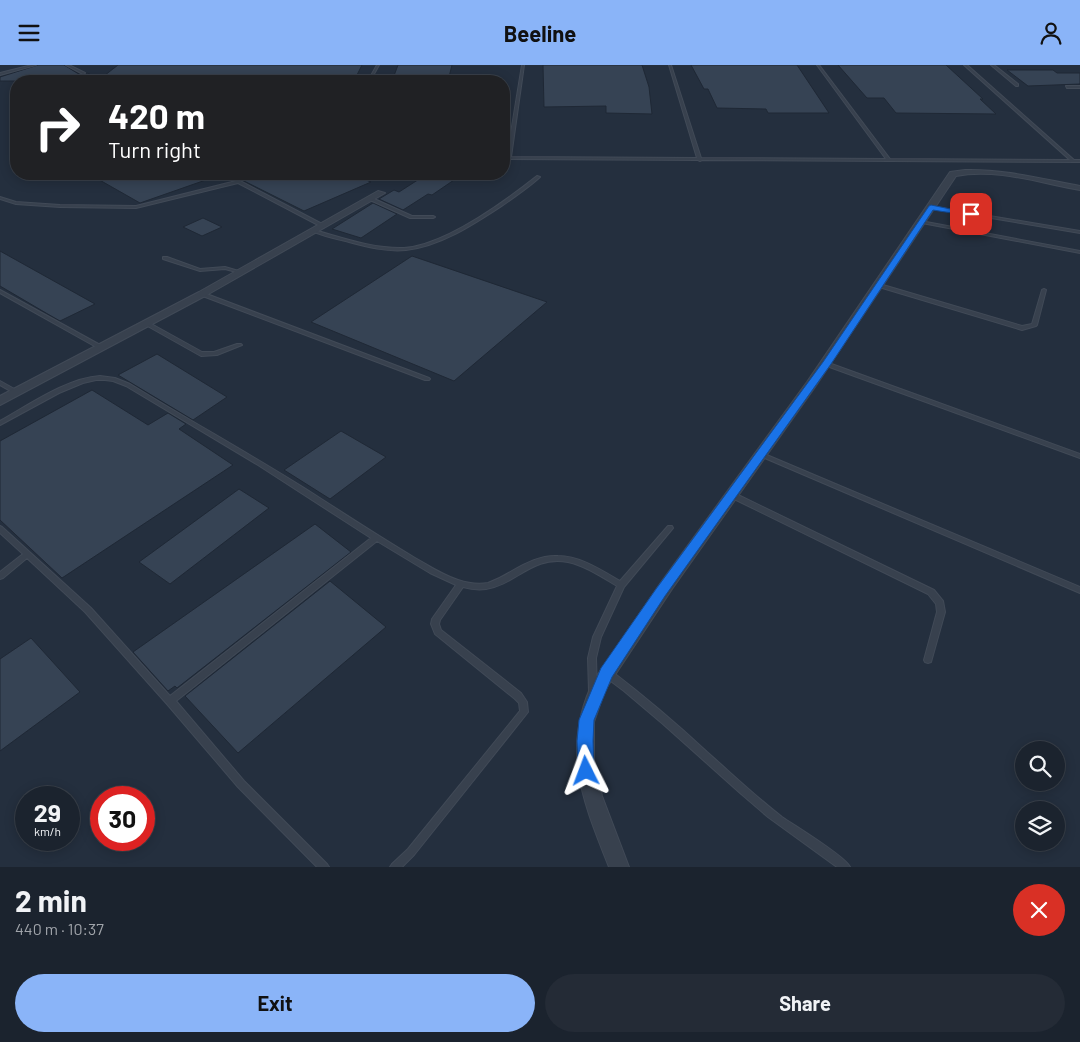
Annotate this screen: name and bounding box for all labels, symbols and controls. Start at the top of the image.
icon: menu [15,19,43,47]
icon: person [1037,19,1065,47]
text: Beeline [504,20,576,46]
text: 420 m [108,94,205,136]
icon: right [25,95,90,160]
text: Turn right [108,136,201,162]
pin [950,193,992,235]
icon: arrive [957,200,985,228]
map controls [1015,741,1065,851]
button: search [1015,741,1065,791]
position arrow [559,744,611,796]
speed limit sign: 30 [90,786,155,851]
text: 29 [34,797,61,827]
button: layers [1015,801,1065,851]
text: km/h [34,824,61,838]
text: 2 min [15,882,87,918]
button: close [1013,884,1065,936]
text: 440 m · 10:37 [15,919,104,938]
button: Exit [15,974,535,1032]
button: Share [545,974,1065,1032]

